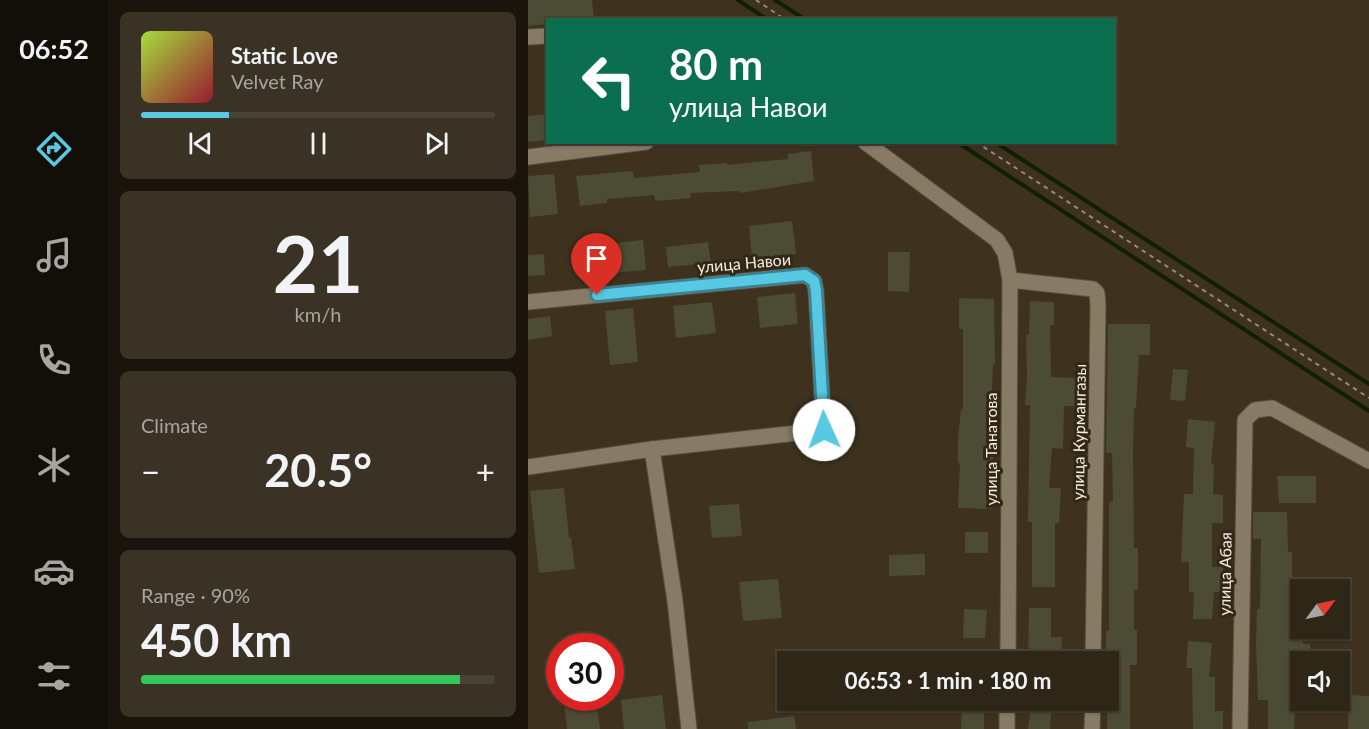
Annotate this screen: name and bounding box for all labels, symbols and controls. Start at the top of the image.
text: 06:52 [19,32,89,65]
text: 80 m [669,39,763,89]
text: Static Love [231,42,338,69]
icon: left [570,42,648,120]
text: Velvet Ray [231,69,324,93]
text: улица Навои [669,90,828,123]
icon: previous [184,127,217,160]
icon: pause [302,127,335,160]
icon: next [420,127,453,160]
icon: directions [33,128,75,170]
text: 21 [273,216,363,310]
pin [571,233,622,295]
icon: music [33,234,75,276]
icon: arrive [580,242,613,275]
street label: улица Навои [696,249,792,276]
text: km/h [295,302,341,326]
icon: phone [33,339,75,381]
street label: улица Курмангазы [1068,364,1089,500]
street label: улица Танатова [981,393,1000,505]
position arrow [792,398,856,462]
text: Climate [141,413,208,437]
text: 20.5° [264,443,372,497]
icon: climate [33,444,75,486]
text: − [141,451,160,491]
text: + [476,451,495,491]
street label: улица Абая [1214,532,1235,616]
icon: car [33,550,75,592]
north arrow [1290,579,1350,639]
map controls [1290,579,1350,711]
text: Range · 90% [141,583,250,607]
text: 450 km [141,613,292,667]
speed limit sign: 30 [546,633,624,711]
button: sound [1290,651,1350,711]
icon: filters [33,655,75,697]
text: 06:53 · 1 min · 180 m [845,667,1051,694]

